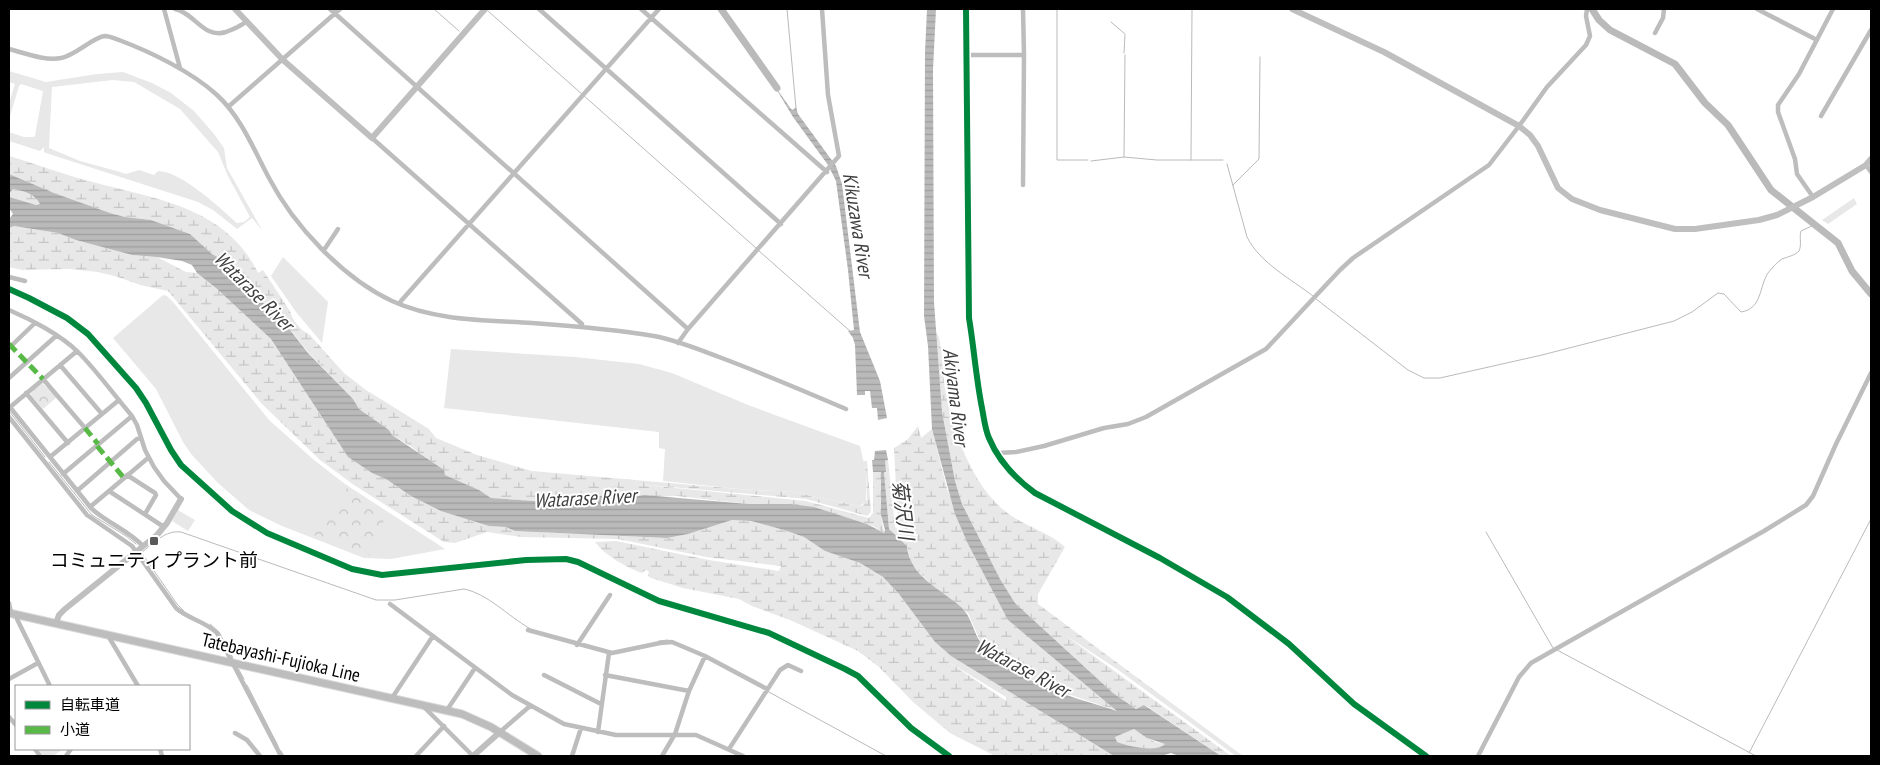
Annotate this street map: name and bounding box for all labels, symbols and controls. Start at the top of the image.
water label: Kikuzawa River [837,171,879,282]
water label: Watarase River [209,246,301,338]
water label: Akiyama River [937,347,975,450]
water label: 菊沢川 [886,479,920,543]
water label: Watarase River [533,482,639,514]
marker: コミュニティプラント前 [148,535,160,547]
place label: コミュニティプラント前 [50,548,258,572]
street label: Tatebayashi-Fujioka Line [199,627,363,687]
water label: Watarase River [972,632,1077,705]
legend [15,685,190,750]
text: 自転車道 [60,695,120,714]
text: 小道 [60,720,90,739]

